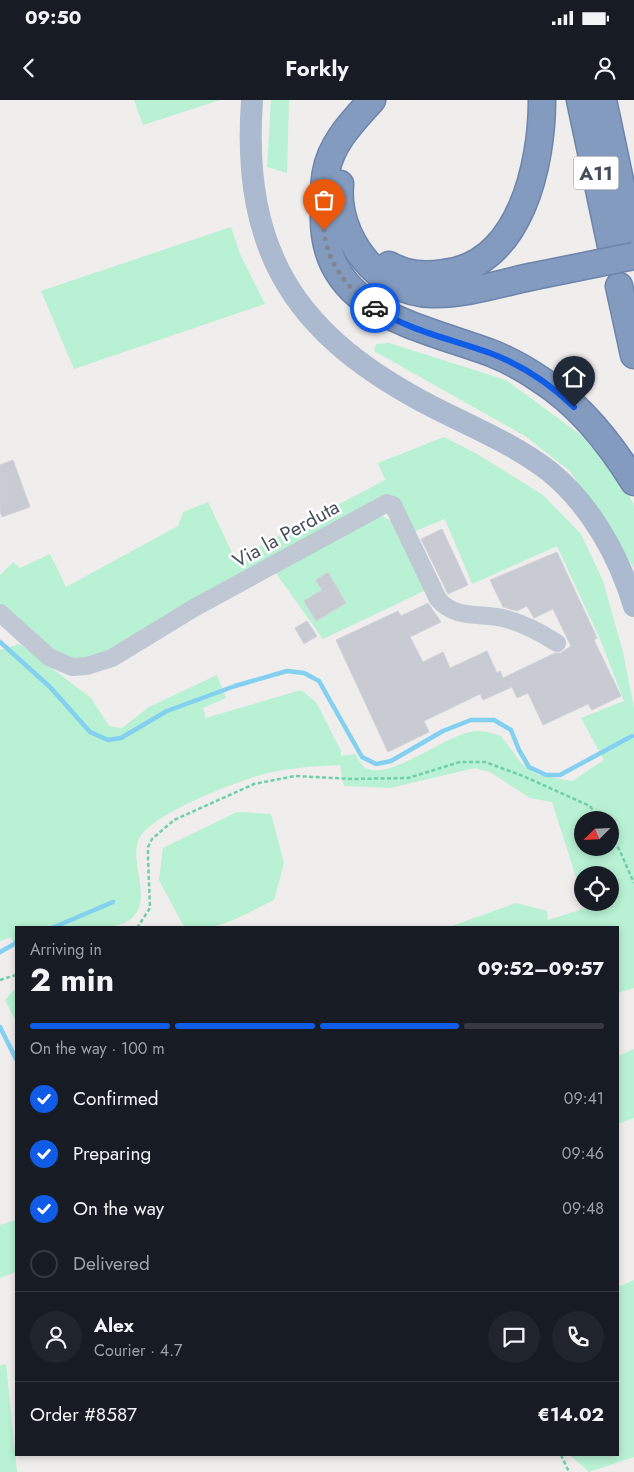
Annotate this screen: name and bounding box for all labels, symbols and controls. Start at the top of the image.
text: 09:50 [25,4,81,31]
text: Forkly [285,52,349,84]
icon: back [15,54,43,82]
icon: person [591,54,619,82]
road number: A11 [574,156,618,190]
pin [303,179,345,230]
icon: bag [310,186,338,214]
courier [350,283,400,333]
icon: car [361,294,389,322]
pin [553,356,595,407]
icon: home [560,363,588,391]
street label: Via la Perduta [227,493,345,575]
north arrow [574,811,619,856]
map controls [574,811,619,911]
button: locate [574,866,619,911]
text: Arriving in [30,938,102,961]
text: 09:52–09:57 [478,955,604,982]
text: 2 min [30,957,114,1003]
text: On the way · 100 m [30,1037,165,1060]
icon: check [30,1085,58,1113]
text: Confirmed [73,1085,159,1112]
text: 09:41 [564,1087,604,1110]
icon: check [30,1140,58,1168]
text: Preparing [73,1140,151,1167]
text: 09:46 [562,1142,604,1165]
icon: check [30,1195,58,1223]
text: On the way [73,1195,164,1222]
text: 09:48 [562,1197,604,1220]
text: Delivered [73,1250,150,1277]
button: person [30,1311,82,1363]
button: chat [488,1311,540,1363]
button: phone [552,1311,604,1363]
text: Alex [94,1312,134,1339]
text: Courier · 4.7 [94,1339,182,1362]
text: Order #8587 [30,1401,137,1428]
text: €14.02 [537,1401,604,1428]

